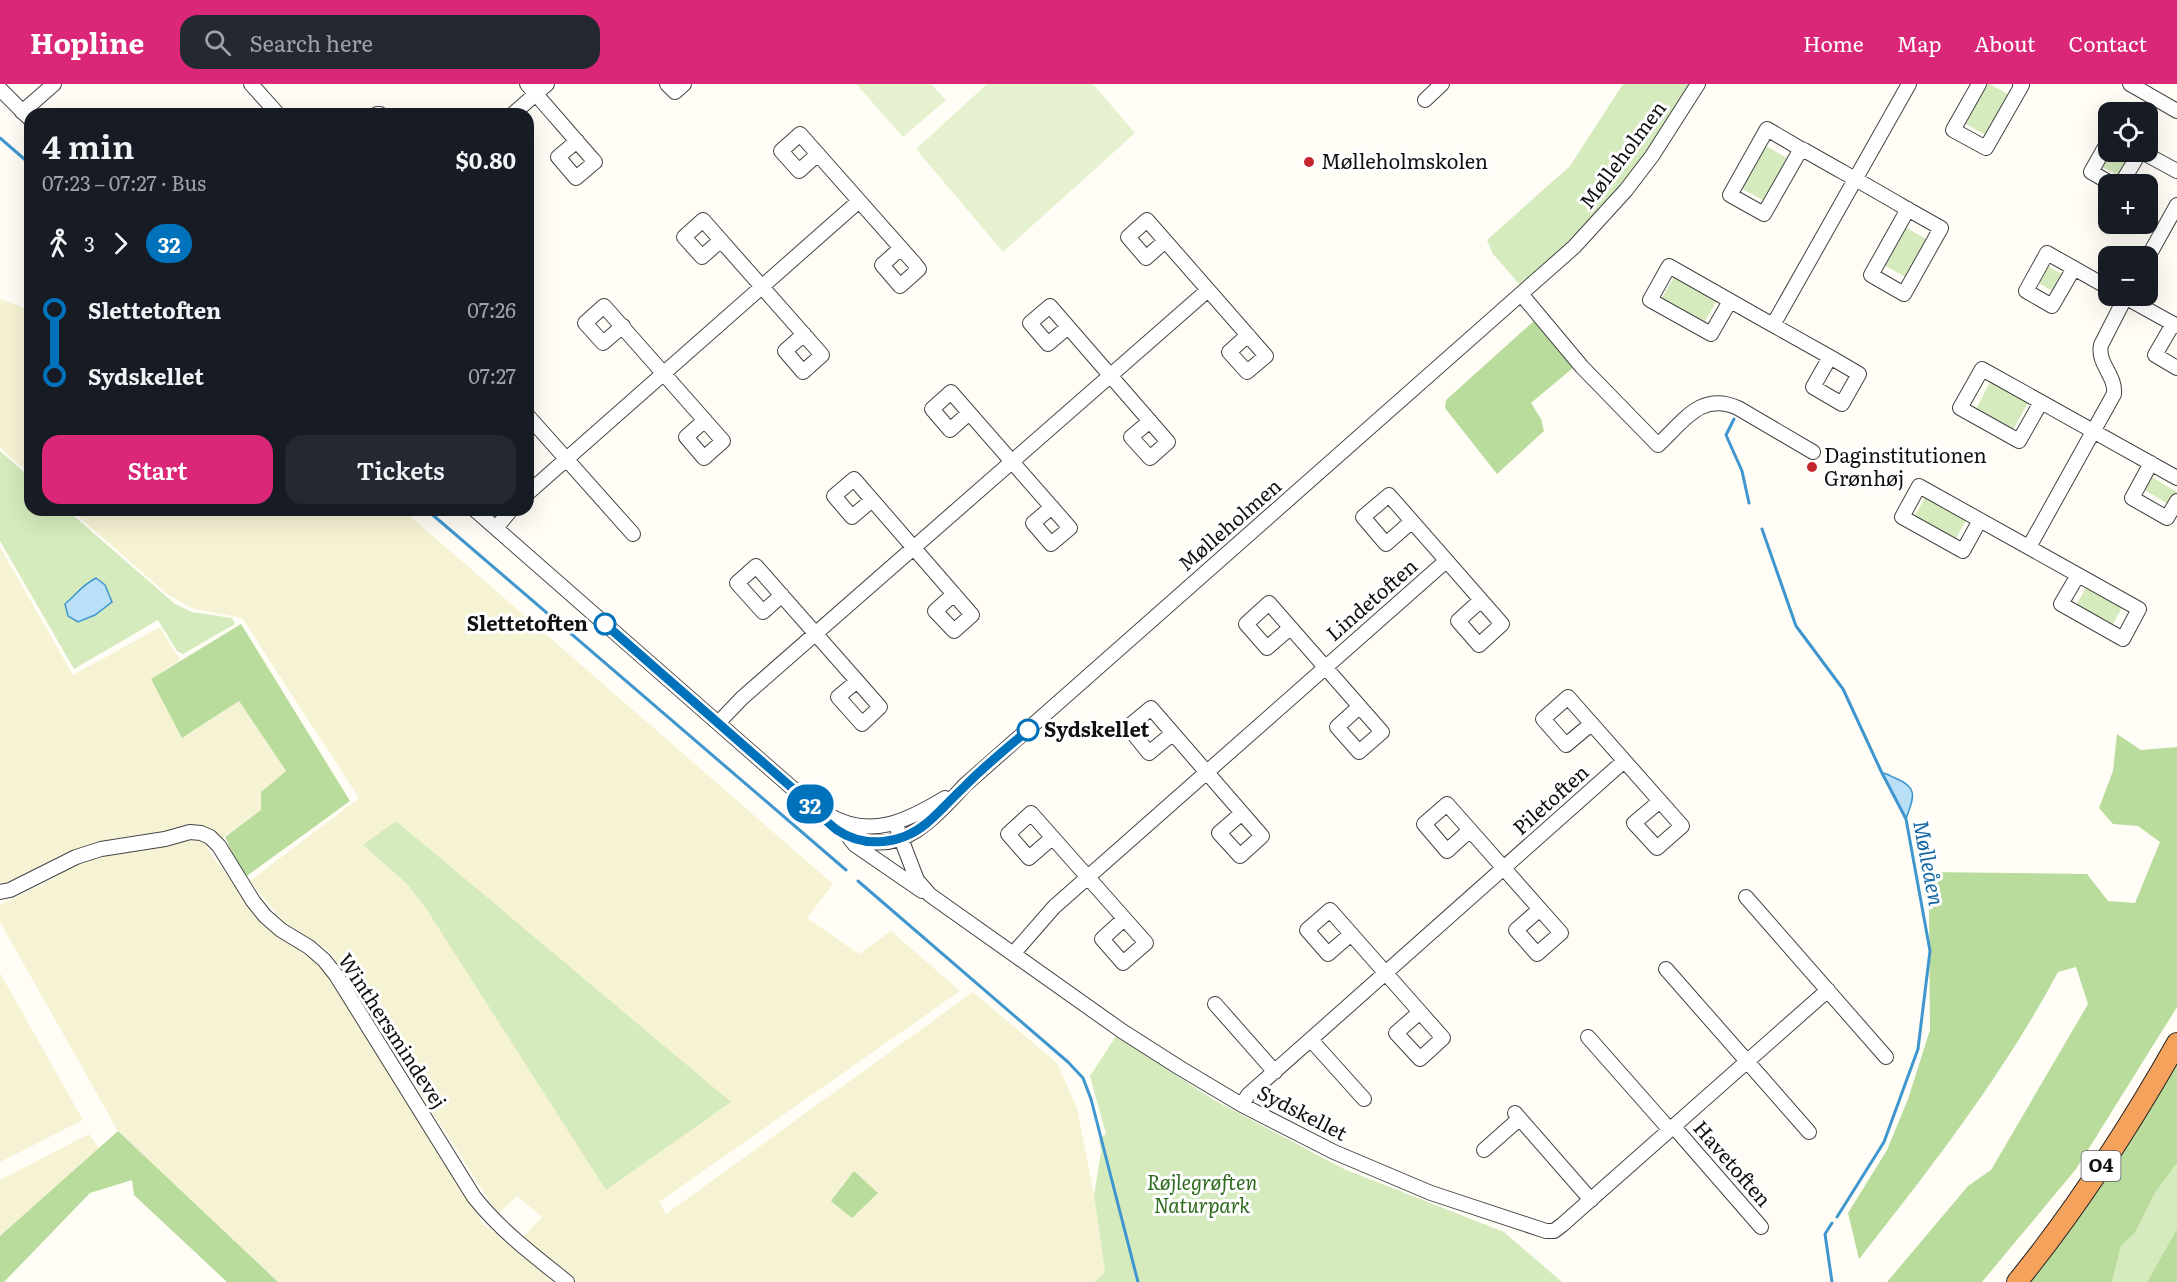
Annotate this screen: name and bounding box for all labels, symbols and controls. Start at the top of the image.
search box [180,15,600,69]
text: Hopline [30,21,144,63]
icon: search [201,26,234,59]
text: Search here [249,26,373,59]
text: Home [1803,27,1864,58]
text: Map [1897,27,1941,58]
text: About [1974,27,2036,58]
text: Contact [2069,27,2147,58]
street label: Mølleholmen [1571,94,1672,214]
map controls [2098,102,2158,306]
button: locate [2098,102,2158,162]
text: 4 min [42,120,134,169]
text: $0.80 [456,143,516,176]
place label: Mølleholmskolen [1321,145,1488,175]
marker: Mølleholmskolen [1302,155,1316,169]
text: 07:23 – 07:27 · Bus [42,167,206,197]
button: + [2098,174,2158,234]
icon: walk [42,227,75,260]
icon: forward [104,227,137,260]
text: 3 [84,228,95,258]
text: 32 [158,228,180,259]
button: − [2098,246,2158,306]
text: Slettetoften [88,293,221,326]
text: 07:26 [467,294,516,324]
text: Sydskellet [88,359,204,392]
text: 07:27 [468,360,516,390]
button: Start [42,435,273,504]
button: Tickets [285,435,516,504]
place label: Daginstitutionen Grønhøj [1824,439,1987,492]
marker: Daginstitutionen Grønhøj [1805,460,1819,474]
street label: Mølleholmen [1170,470,1287,577]
street label: Lindetoften [1318,550,1423,647]
place label: Slettetoften [467,607,588,637]
marker: Slettetoften [594,613,616,635]
place label: Sydskellet [1044,713,1150,743]
marker: Sydskellet [1017,719,1039,741]
street label: Piletoften [1505,756,1594,841]
line badge: 32 [783,784,837,824]
text: 32 [799,789,821,820]
water label: Mølleåen [1907,817,1954,908]
street label: Winthersmindevej [332,946,455,1113]
street label: Sydskellet [1253,1076,1353,1147]
street label: Havetoften [1687,1113,1780,1213]
road number: O4 [2082,1151,2120,1181]
park label: Røjlegrøften Naturpark [1147,1166,1257,1219]

